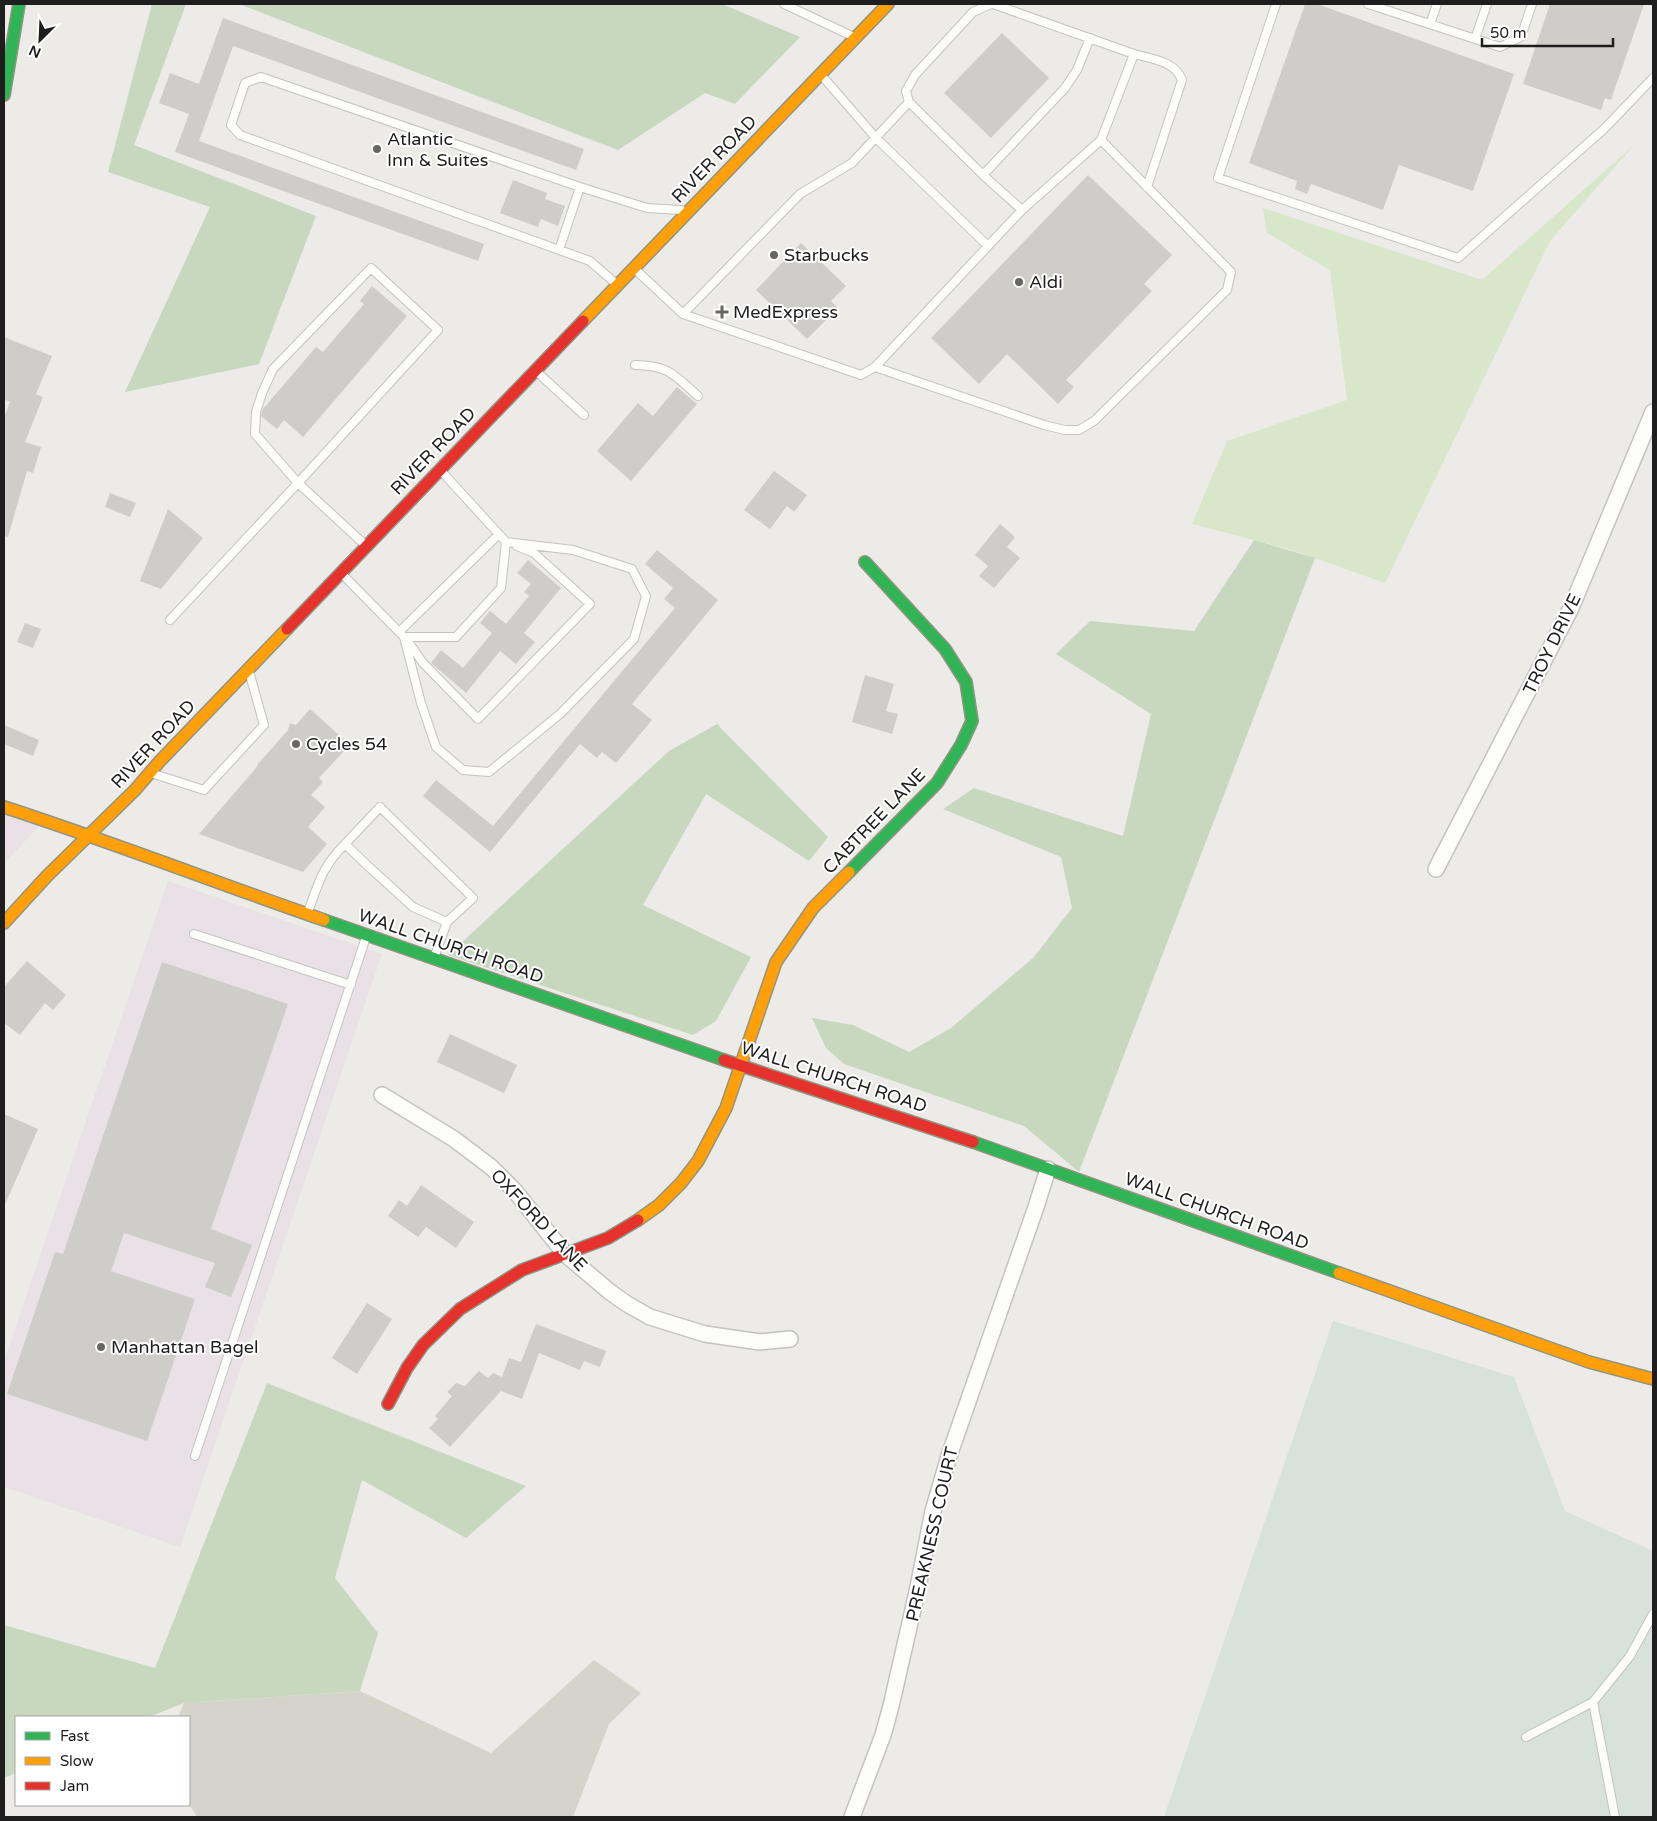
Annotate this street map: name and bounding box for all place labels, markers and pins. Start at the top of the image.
place label: Atlantic Inn & Suites [387,128,488,171]
marker: Atlantic Inn & Suites [371,143,383,155]
place label: Starbucks [784,244,869,266]
marker: Starbucks [768,249,780,261]
place label: Aldi [1029,271,1063,293]
marker: Aldi [1013,276,1025,288]
place label: MedExpress [733,301,838,323]
marker: MedExpress [715,305,729,319]
place label: Cycles 54 [306,733,387,755]
marker: Cycles 54 [290,738,302,750]
place label: Manhattan Bagel [111,1336,258,1358]
marker: Manhattan Bagel [95,1341,107,1353]

